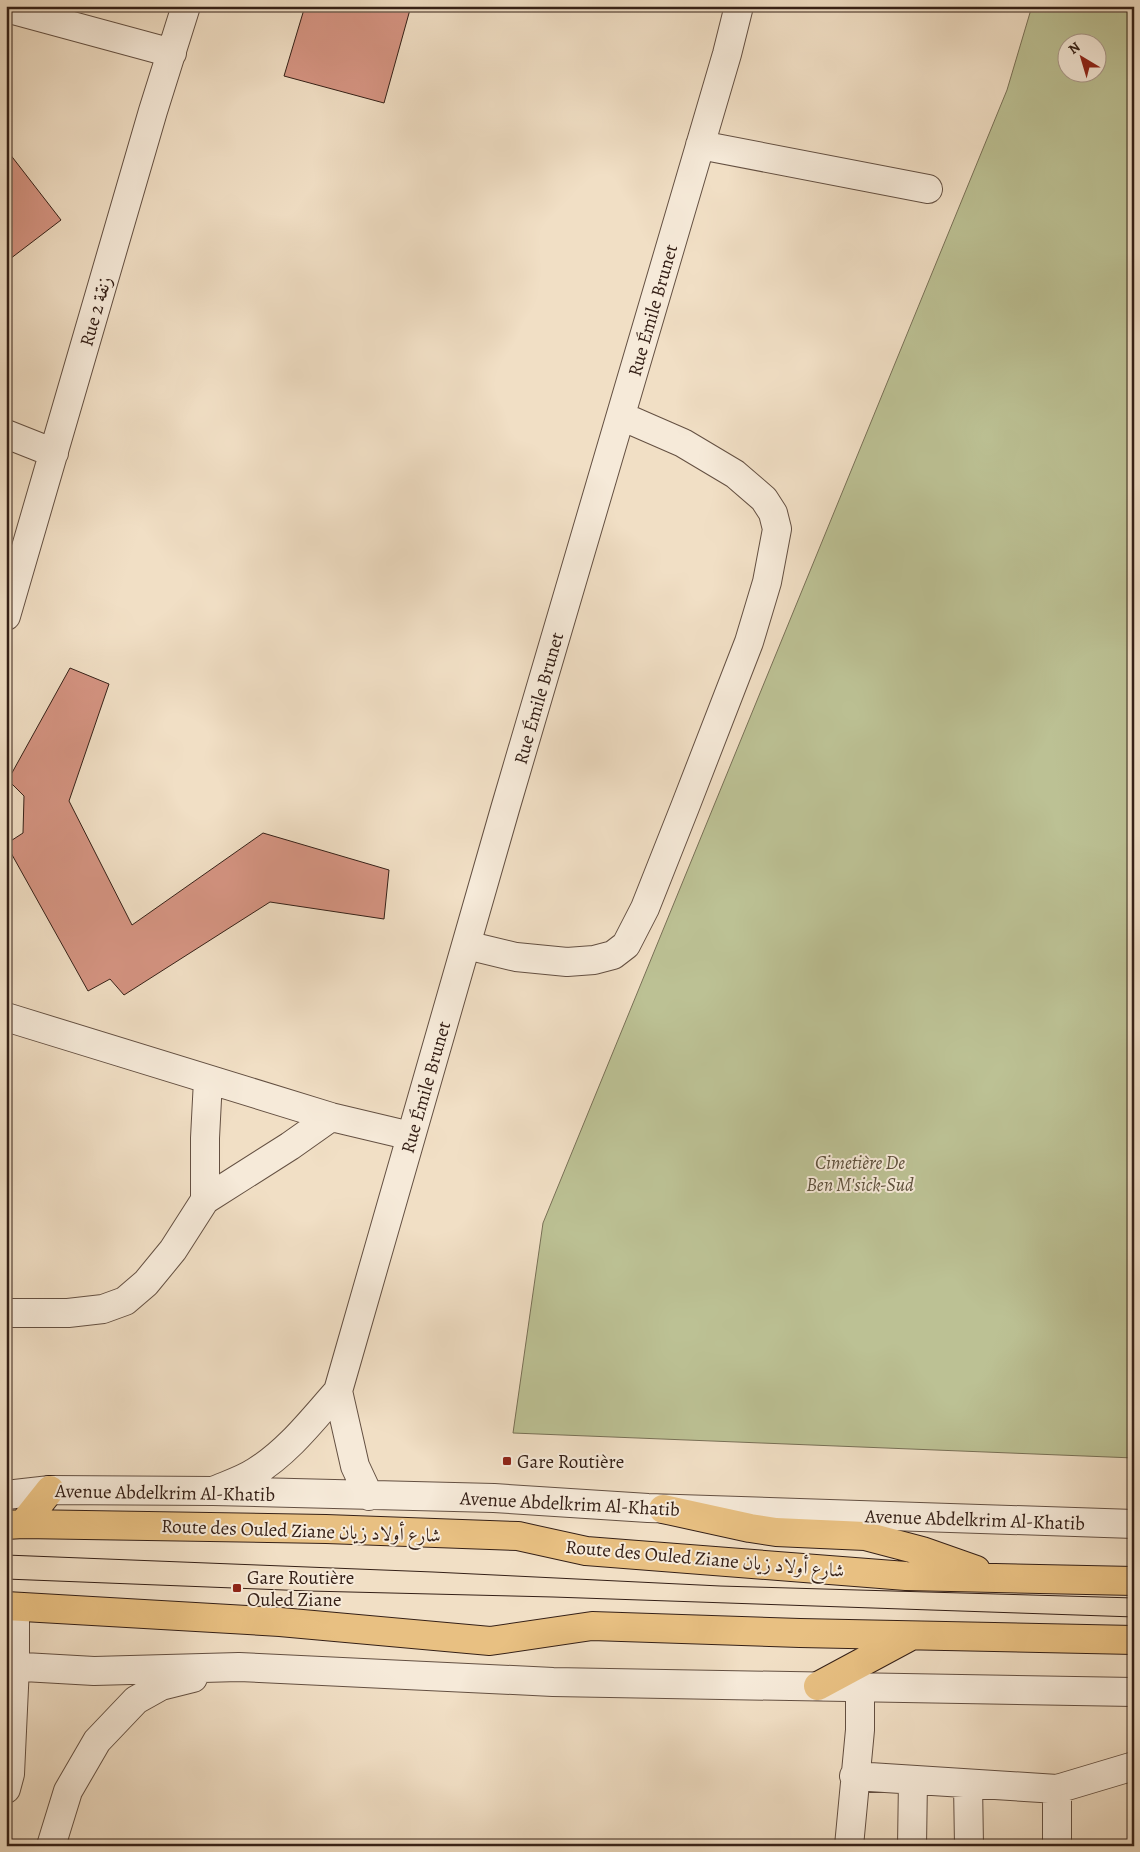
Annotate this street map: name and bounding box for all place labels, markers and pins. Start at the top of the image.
place label: Gare Routière [517,1449,624,1475]
marker: Gare Routière [501,1455,513,1467]
place label: Gare Routière Ouled Ziane [247,1565,354,1613]
marker: Gare Routière Ouled Ziane [231,1582,243,1594]

